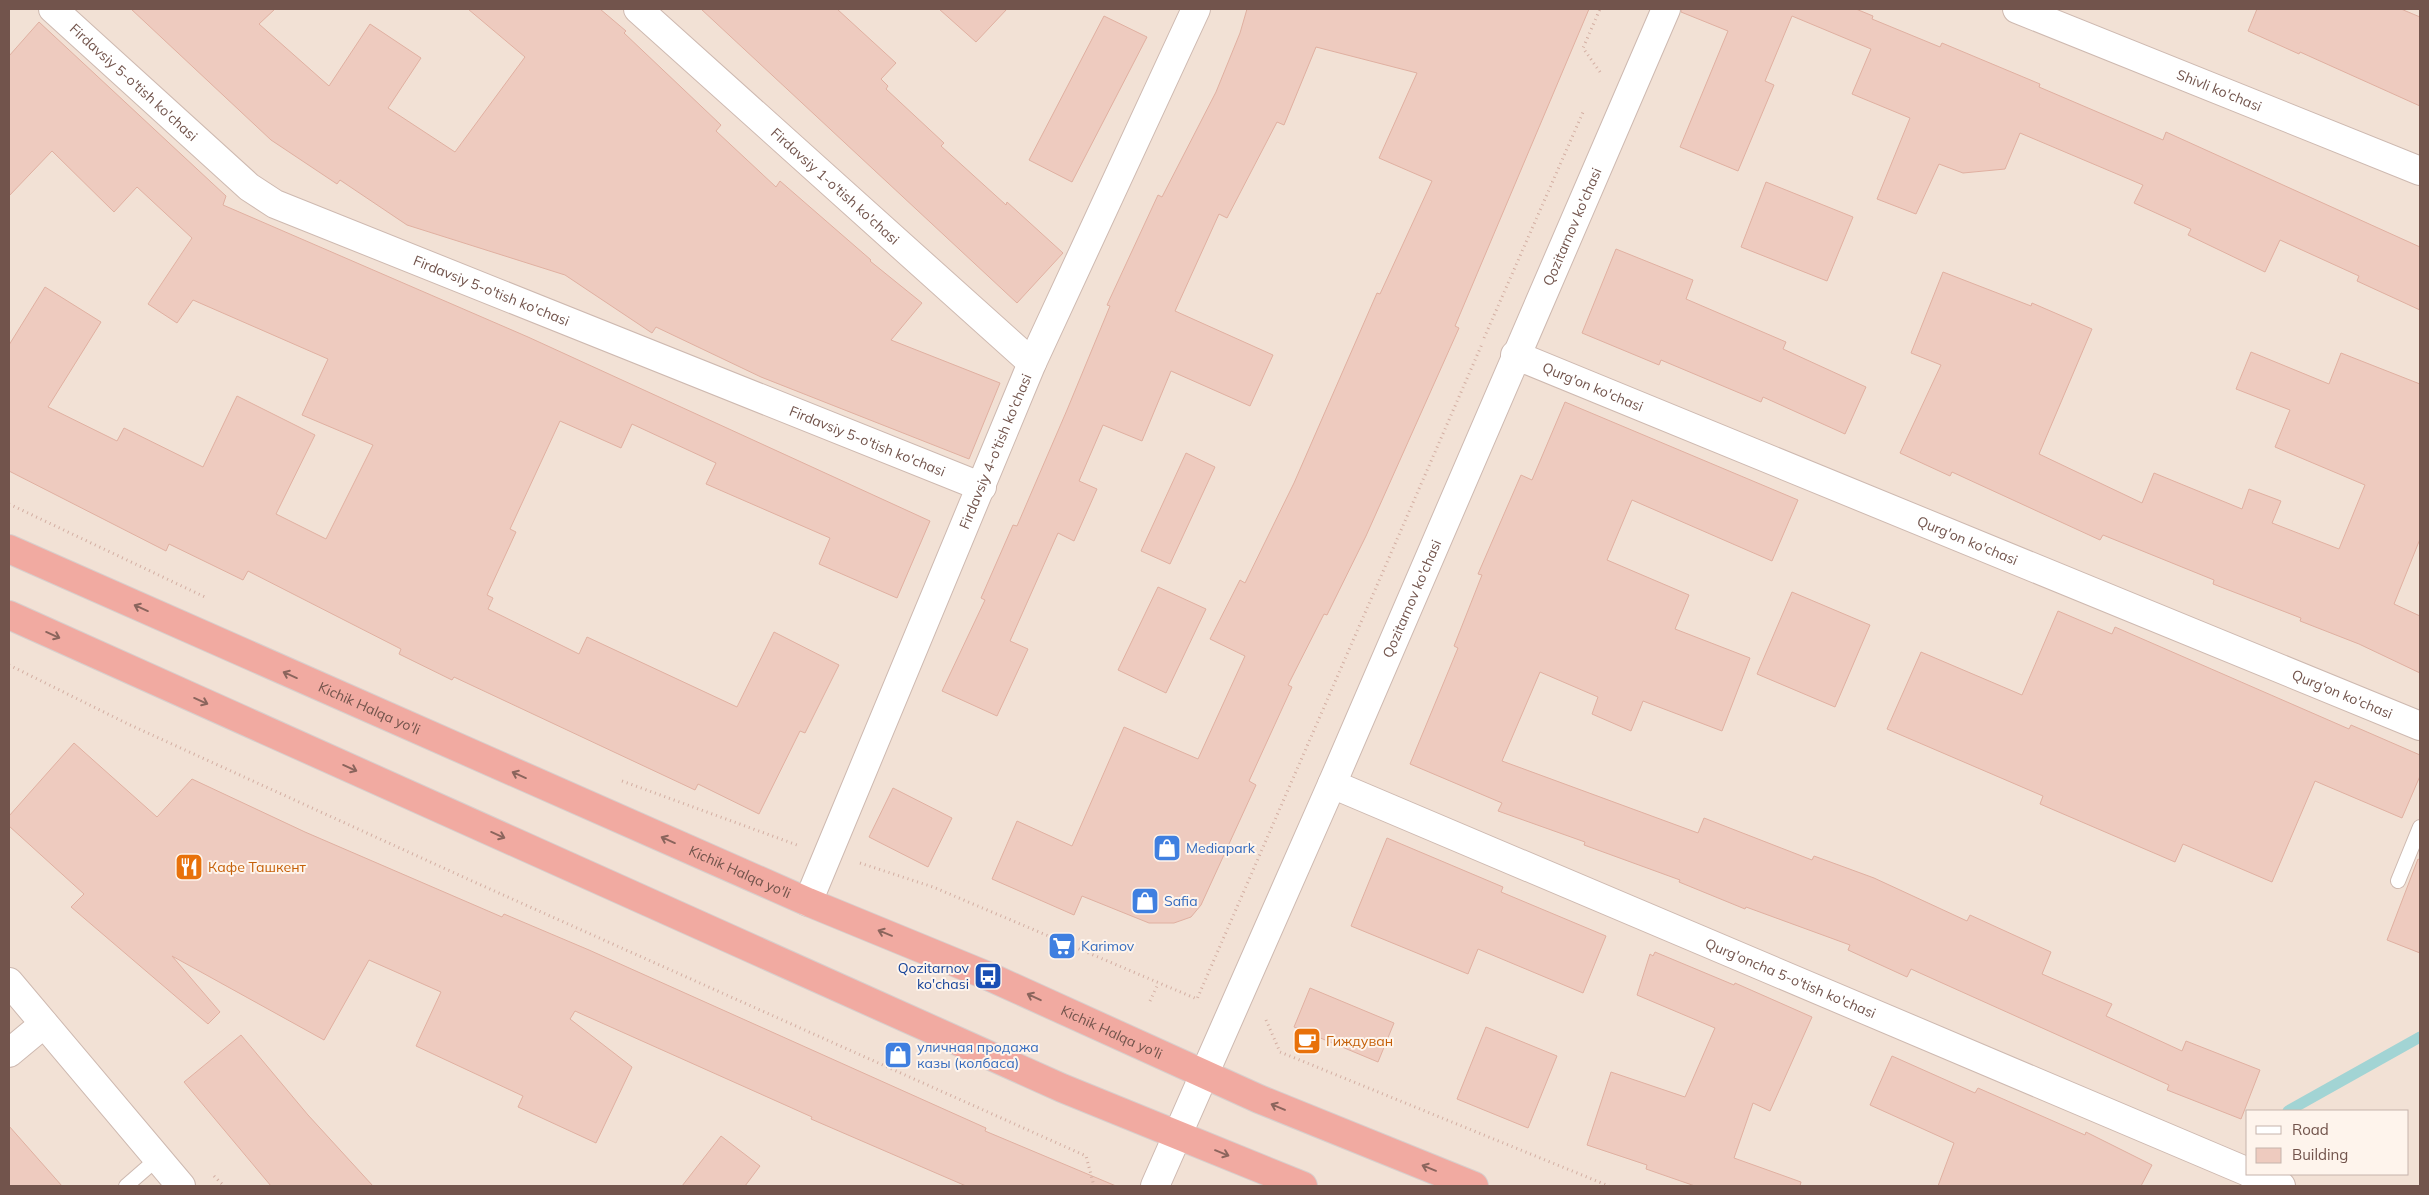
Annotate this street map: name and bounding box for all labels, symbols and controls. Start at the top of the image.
street label: Firdavsiy 5-o'tish ko'chasi [66,20,201,145]
street label: Shivli ko'chasi [2174,65,2264,115]
street label: Firdavsiy 1-o'tish ko'chasi [767,124,903,248]
street label: Qozitarnov ko'chasi [1539,165,1606,289]
street label: Firdavsiy 5-o'tish ko'chasi [411,251,572,330]
street label: Qurg'on ko'chasi [1540,358,1646,416]
street label: Firdavsiy 4-o'tish ko'chasi [955,371,1036,532]
street label: Firdavsiy 5-o'tish ko'chasi [787,402,948,480]
street label: Qurg'on ko'chasi [1914,512,2021,569]
street label: Qozitarnov ko'chasi [1378,537,1445,661]
one-way arrow [134,603,149,613]
one-way arrow [45,630,60,640]
street label: Qurg'on ko'chasi [2289,665,2395,723]
one-way arrow [283,669,298,679]
street label: Kichik Halqa yo'li [316,678,423,739]
one-way arrow [193,697,208,707]
one-way arrow [342,764,357,773]
one-way arrow [512,770,527,779]
one-way arrow [490,830,505,840]
shop icon: Mediapark [1152,833,1182,863]
one-way arrow [660,835,675,844]
place label: Mediapark [1186,839,1256,857]
street label: Kichik Halqa yo'li [686,841,794,902]
restaurant icon: Кафе Ташкент [174,852,204,882]
place label: Кафе Ташкент [208,858,307,876]
shop icon: Safia [1130,886,1160,916]
place label: Safia [1164,892,1198,910]
one-way arrow [878,928,893,938]
supermarket icon: Karimov [1047,931,1077,961]
street label: Qurg'oncha 5-o'tish ko'chasi [1702,934,1879,1022]
place label: Karimov [1081,937,1135,955]
place label: Qozitarnov ko'chasi [898,959,970,993]
bus stop icon: Qozitarnov ko'chasi [973,961,1003,991]
one-way arrow [1027,992,1042,1001]
street label: Kichik Halqa yo'li [1058,1001,1165,1063]
cafe icon: Гиждуван [1292,1026,1322,1056]
place label: Гиждуван [1326,1032,1393,1050]
place label: уличная продажа казы (колбаса) [917,1038,1039,1072]
shop icon: уличная продажа казы (колбаса) [883,1040,913,1070]
one-way arrow [1271,1101,1286,1111]
legend [2246,1110,2409,1175]
text: Road [2292,1120,2329,1139]
text: Building [2292,1145,2348,1164]
one-way arrow [1214,1149,1229,1158]
one-way arrow [1422,1163,1437,1172]

